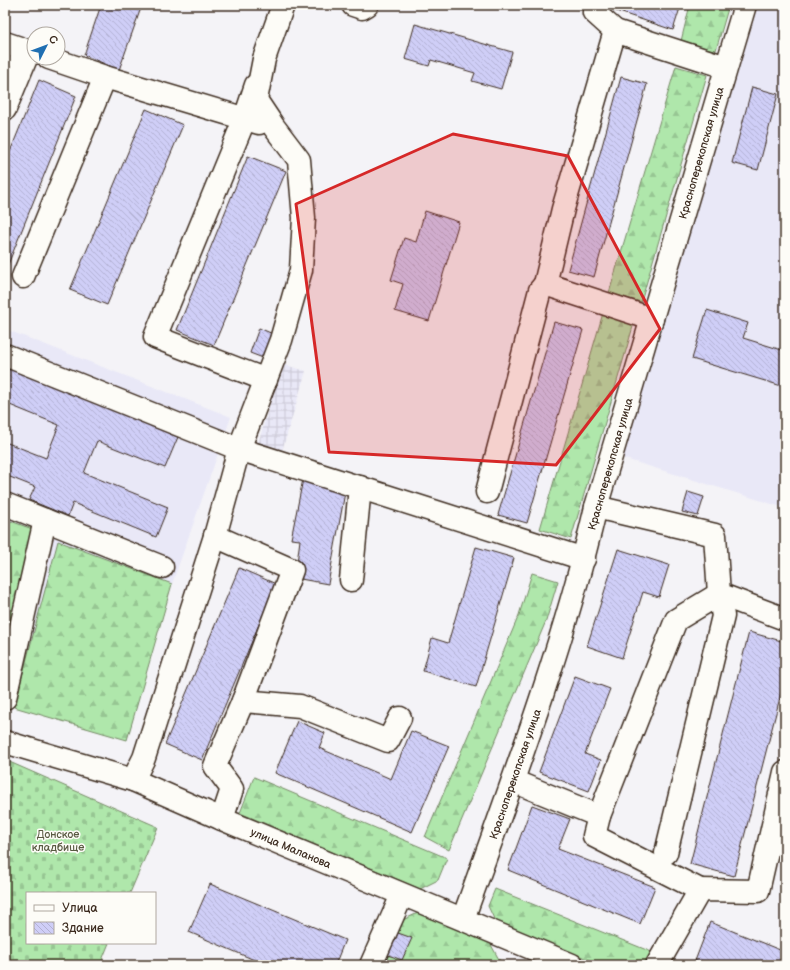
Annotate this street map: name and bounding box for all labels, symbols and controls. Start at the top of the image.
north arrow [26,26,66,66]
text: С [46,32,61,47]
street label: Красноперекопская улица [676,85,727,221]
street label: Красноперекопская улица [585,396,636,532]
street label: Красноперекопская улица [487,707,544,841]
street label: улица Маланова [249,826,333,871]
park label: Донское кладбище [32,828,84,854]
legend [26,892,156,944]
text: Улица [62,901,98,916]
text: Здание [62,921,104,936]

